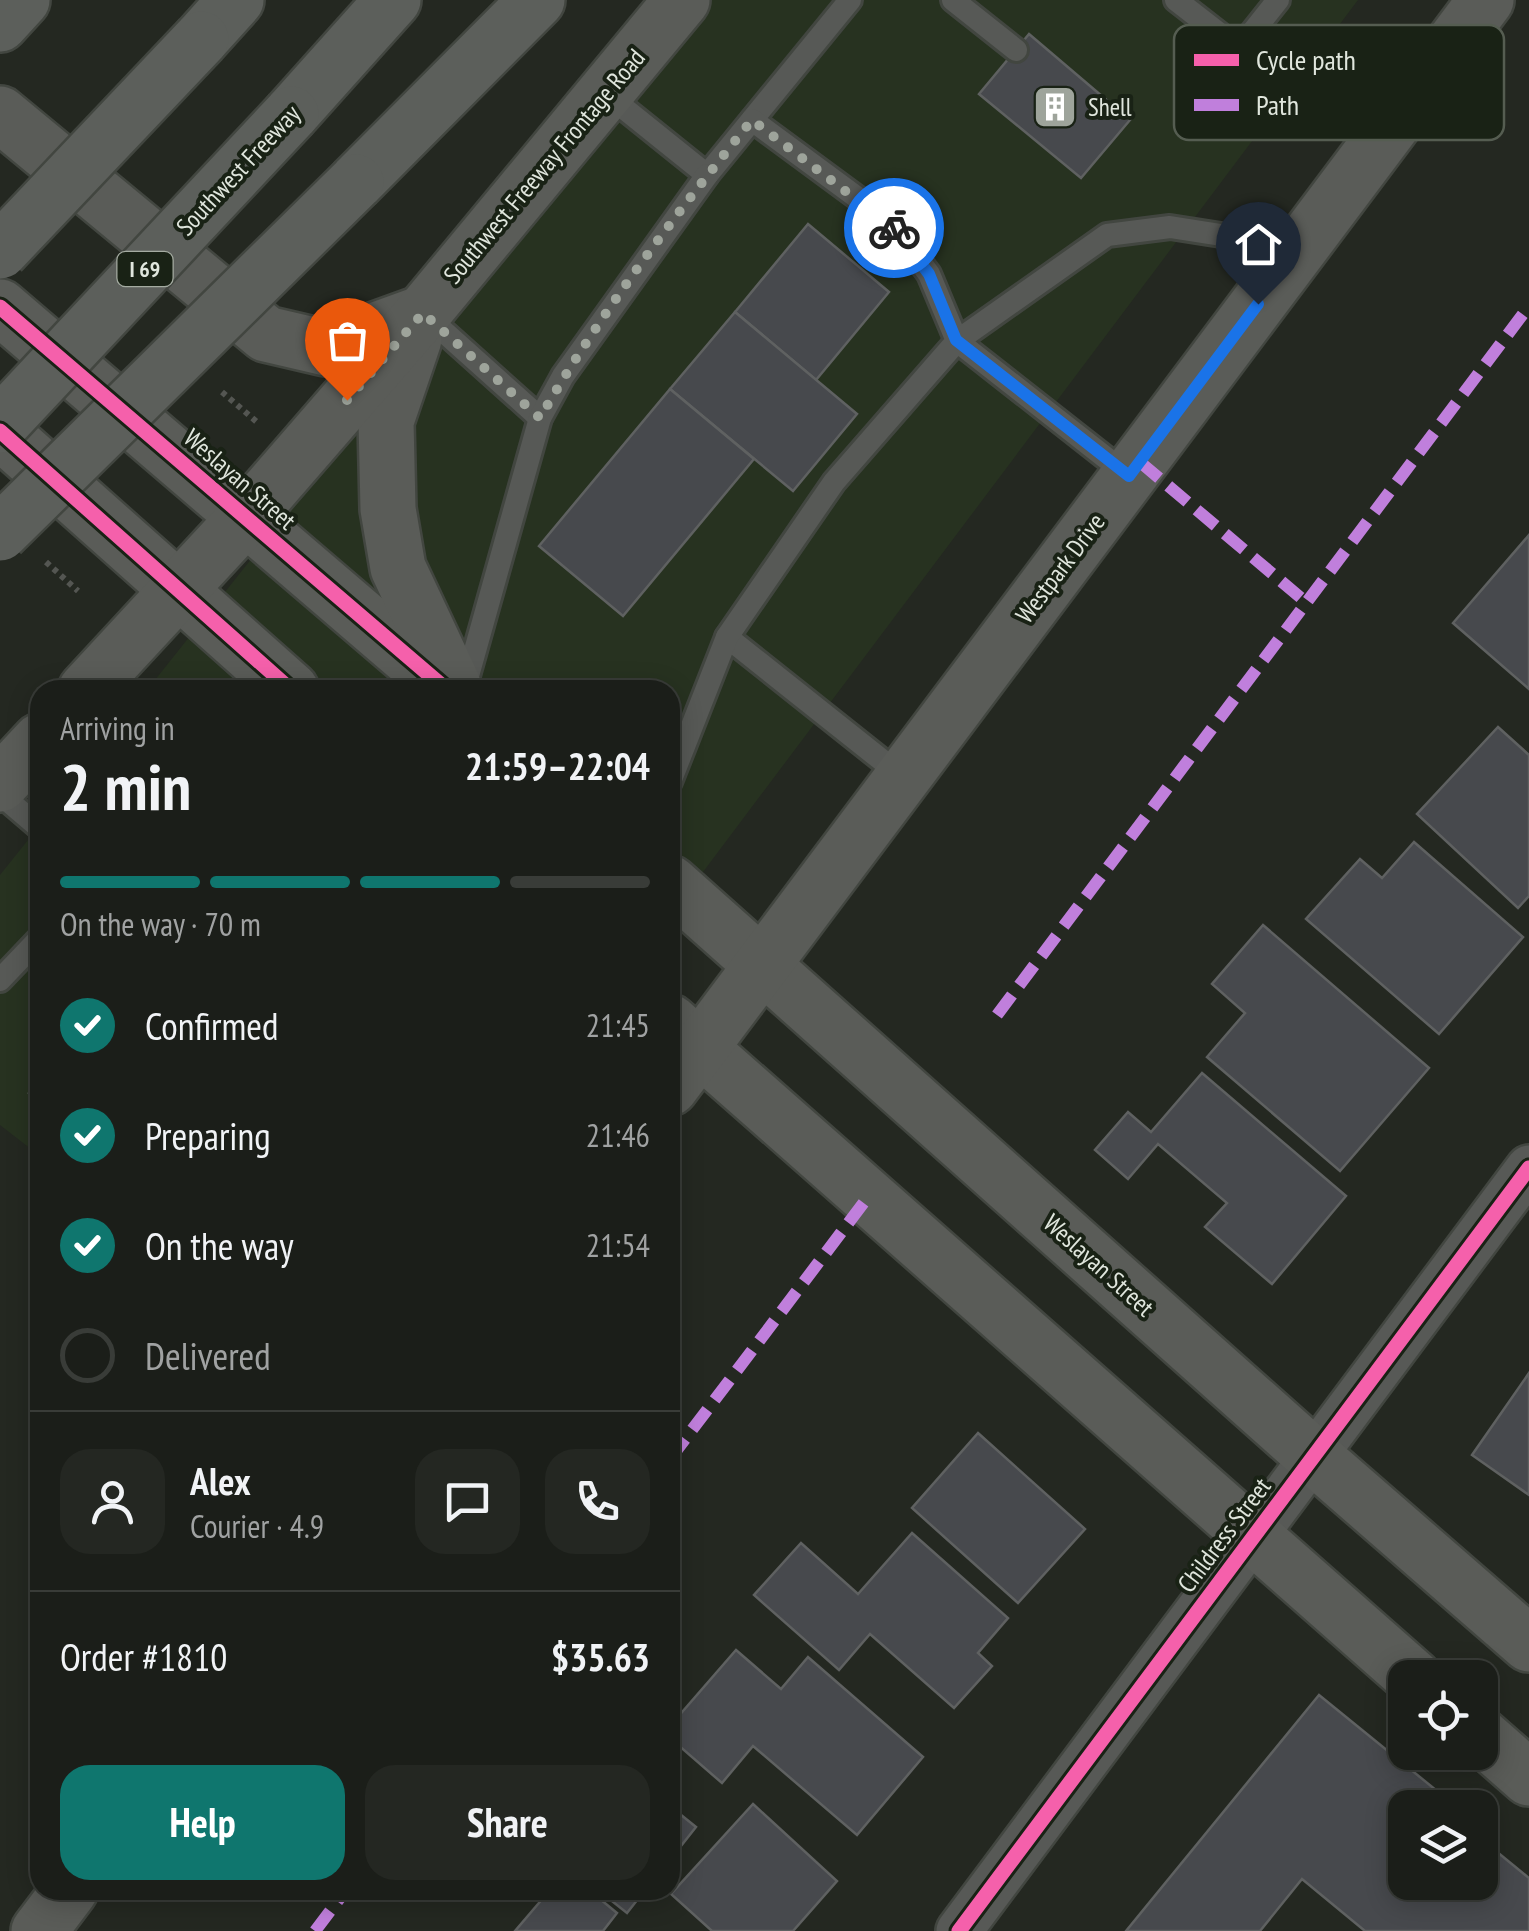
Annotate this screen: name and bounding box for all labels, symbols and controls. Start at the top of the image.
legend [1174,25,1504,140]
text: Cycle path [1256,41,1356,78]
street label: Southwest Freeway Frontage Road [436,42,652,290]
building icon: Shell [1032,84,1078,130]
text: Path [1256,86,1299,123]
place label: Shell [1088,91,1132,123]
street label: Southwest Freeway [169,97,307,242]
courier [844,178,944,278]
icon: bike [867,201,922,256]
pin [1216,202,1301,305]
icon: home [1231,217,1286,272]
road number: I 69 [118,252,172,286]
pin [305,298,390,401]
icon: bag [320,313,375,368]
street label: Weslayan Street [177,422,303,536]
street label: Westpark Drive [1008,507,1112,629]
text: Arriving in [60,707,175,749]
text: 21:59–22:04 [465,741,650,790]
text: 2 min [60,744,191,828]
text: On the way · 70 m [60,903,261,945]
icon: check [60,998,115,1053]
text: Confirmed [145,1001,278,1050]
text: 21:45 [586,1004,650,1046]
icon: check [60,1108,115,1163]
text: Preparing [145,1111,271,1160]
text: 21:46 [586,1114,650,1156]
street label: Weslayan Street [1037,1207,1161,1323]
icon: check [60,1218,115,1273]
text: On the way [145,1221,293,1270]
text: 21:54 [586,1224,650,1266]
text: Delivered [145,1331,271,1380]
button: person [60,1449,165,1554]
button: chat [415,1449,520,1554]
button: phone [545,1449,650,1554]
text: Alex [190,1456,251,1505]
street label: Childress Street [1170,1471,1278,1599]
text: Courier · 4.9 [190,1505,324,1547]
text: Order #1810 [60,1632,227,1681]
text: $35.63 [551,1632,650,1681]
map controls [1388,1660,1498,1900]
button: locate [1388,1660,1498,1770]
button: Help [60,1765,345,1880]
button: Share [365,1765,650,1880]
button: layers [1388,1790,1498,1900]

